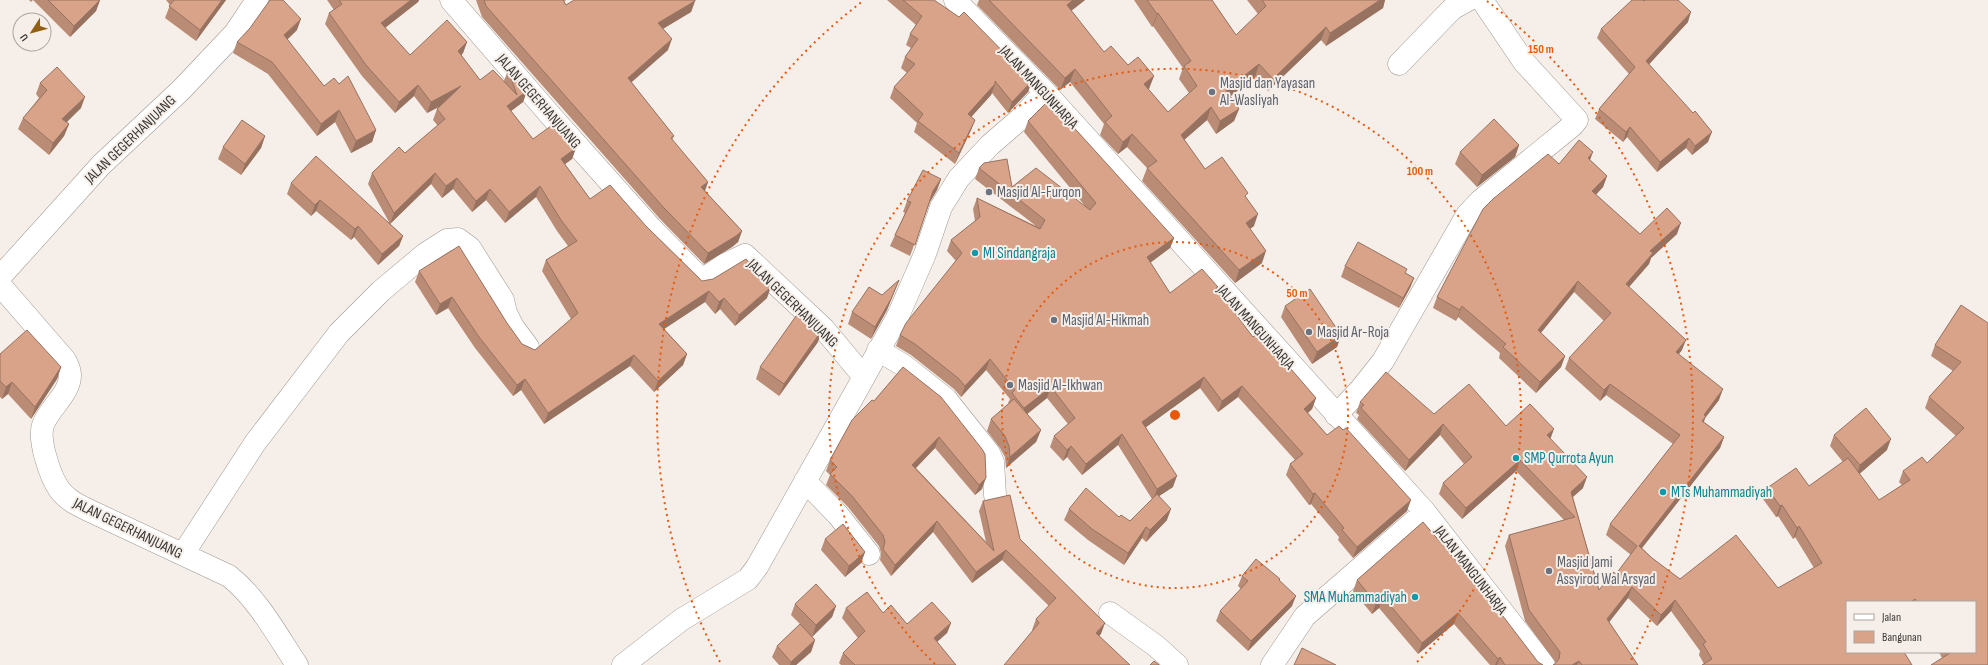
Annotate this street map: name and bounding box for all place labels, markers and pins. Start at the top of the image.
place label: Masjid dan Yayasan Al-Wasliyah [1219,74,1315,110]
marker: Masjid dan Yayasan Al-Wasliyah [1207,87,1217,97]
place label: Masjid Al-Furqon [997,183,1081,202]
marker: Masjid Al-Furqon [984,187,994,197]
place label: MI Sindangraja [983,244,1056,263]
marker: MI Sindangraja [970,248,980,258]
place label: Masjid Al-Hikmah [1062,311,1149,330]
marker: Masjid Al-Hikmah [1049,315,1059,325]
place label: Masjid Ar-Roja [1317,323,1389,342]
marker: Masjid Ar-Roja [1304,327,1314,337]
place label: Masjid Al-Ikhwan [1018,376,1103,395]
marker: Masjid Al-Ikhwan [1005,380,1015,390]
centre of rings [1168,408,1182,422]
place label: SMP Qurrota Ayun [1524,449,1614,468]
marker: SMP Qurrota Ayun [1511,453,1521,463]
place label: MTs Muhammadiyah [1671,483,1772,502]
marker: MTs Muhammadiyah [1658,487,1668,497]
place label: Masjid Jami Assyirod Wal Arsyad [1556,553,1656,589]
marker: Masjid Jami Assyirod Wal Arsyad [1544,566,1554,576]
place label: SMA Muhammadiyah [1304,588,1407,607]
marker: SMA Muhammadiyah [1410,592,1420,602]

